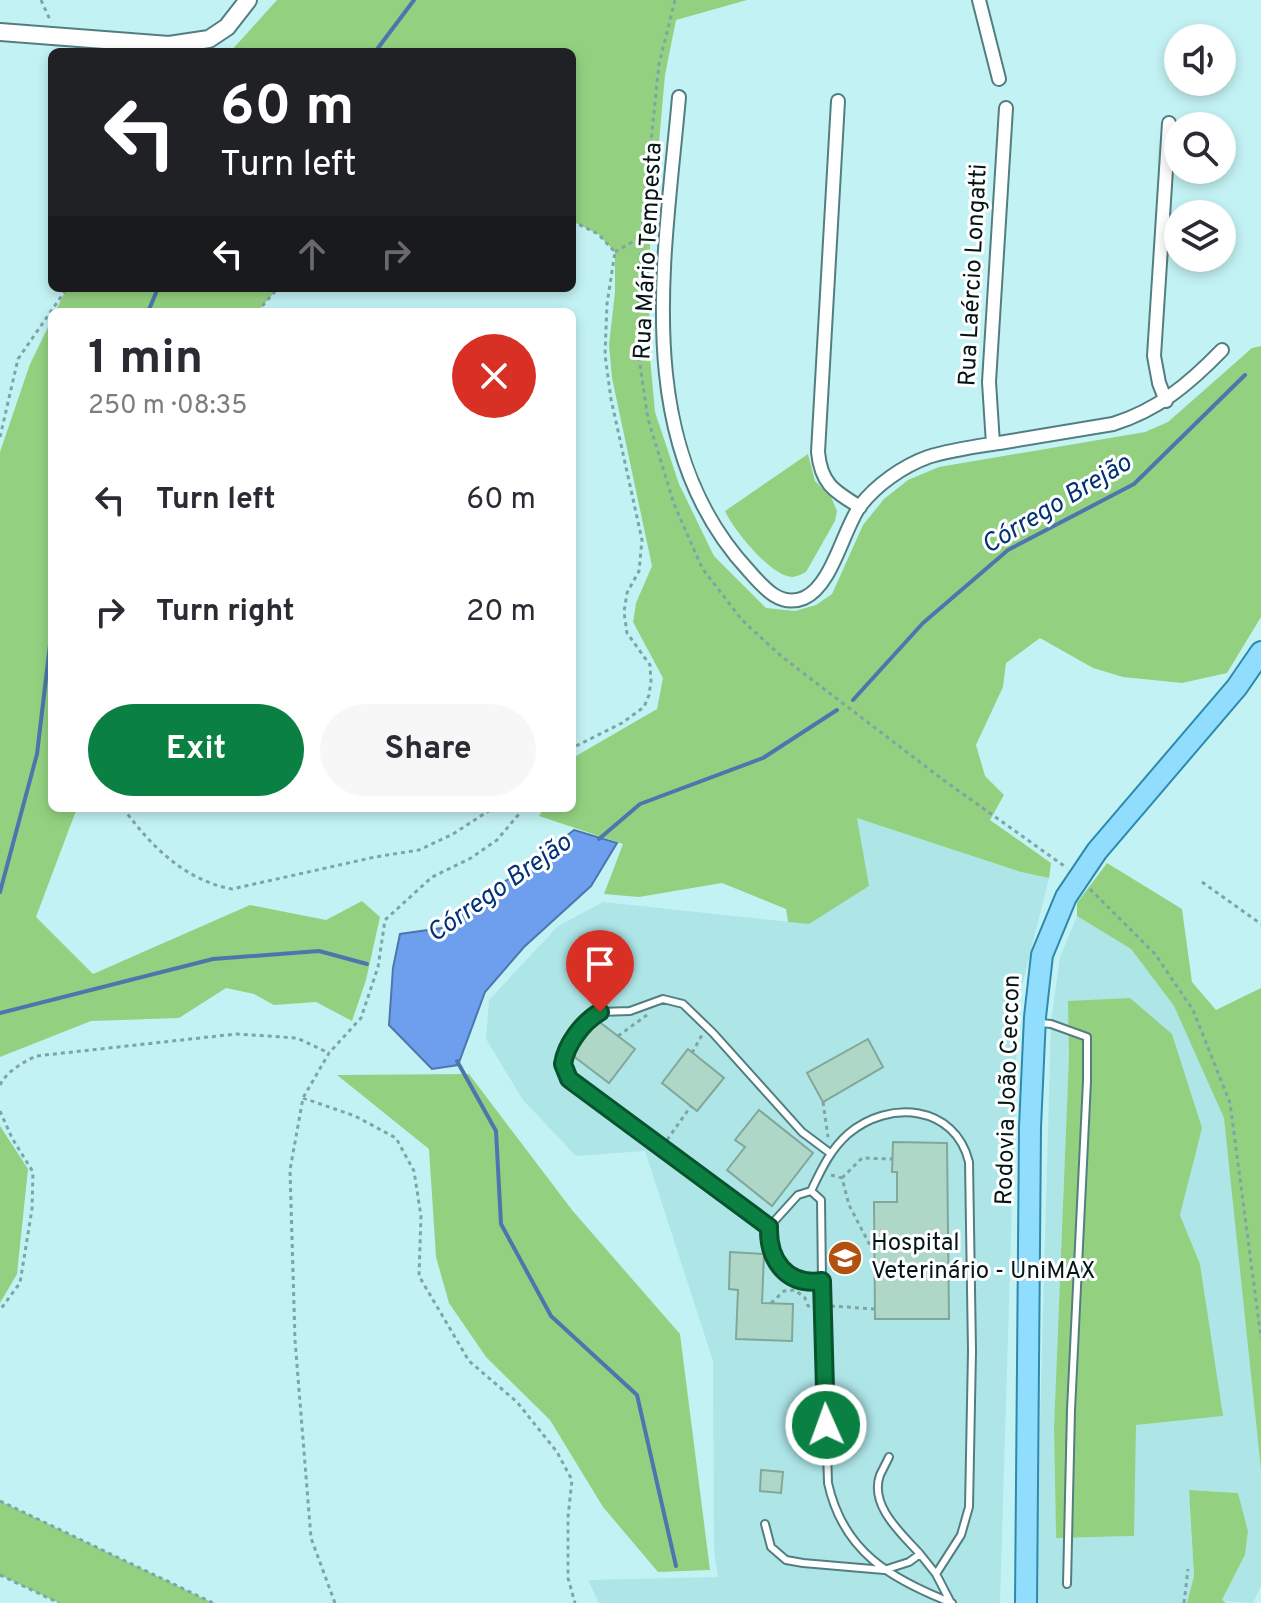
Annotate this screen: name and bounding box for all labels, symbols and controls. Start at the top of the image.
map controls [1164,24,1236,272]
button: sound [1164,24,1236,96]
text: 60 m [220,74,354,144]
icon: left [88,80,192,184]
button: search [1164,112,1236,184]
street label: Rua Mário Tempesta [628,142,670,360]
text: Turn left [220,143,357,189]
street label: Rua Laércio Longatti [953,163,995,387]
button: layers [1164,200,1236,272]
icon: left [206,232,250,276]
icon: ahead [290,232,334,276]
icon: right [374,232,418,276]
text: 1 min [88,330,203,390]
button: close [452,334,536,418]
text: 250 m · 08:35 [88,390,247,423]
water label: Córrego Brejão [976,447,1138,563]
icon: left [88,478,132,522]
text: Turn left [156,482,276,519]
text: 60 m [466,482,536,519]
icon: right [88,590,132,634]
text: Turn right [156,594,294,631]
text: 20 m [466,594,536,631]
button: Exit [88,704,304,796]
button: Share [320,704,536,796]
water label: Córrego Brejão [421,827,579,951]
pin [566,930,634,1012]
icon: arrive [578,942,622,986]
street label: Rodovia João Ceccon [990,974,1028,1206]
place label: Hospital Veterinário - UniMAX [871,1229,1095,1287]
school or university icon: Hospital Veterinário - UniMAX [826,1239,864,1277]
position arrow [784,1383,868,1467]

